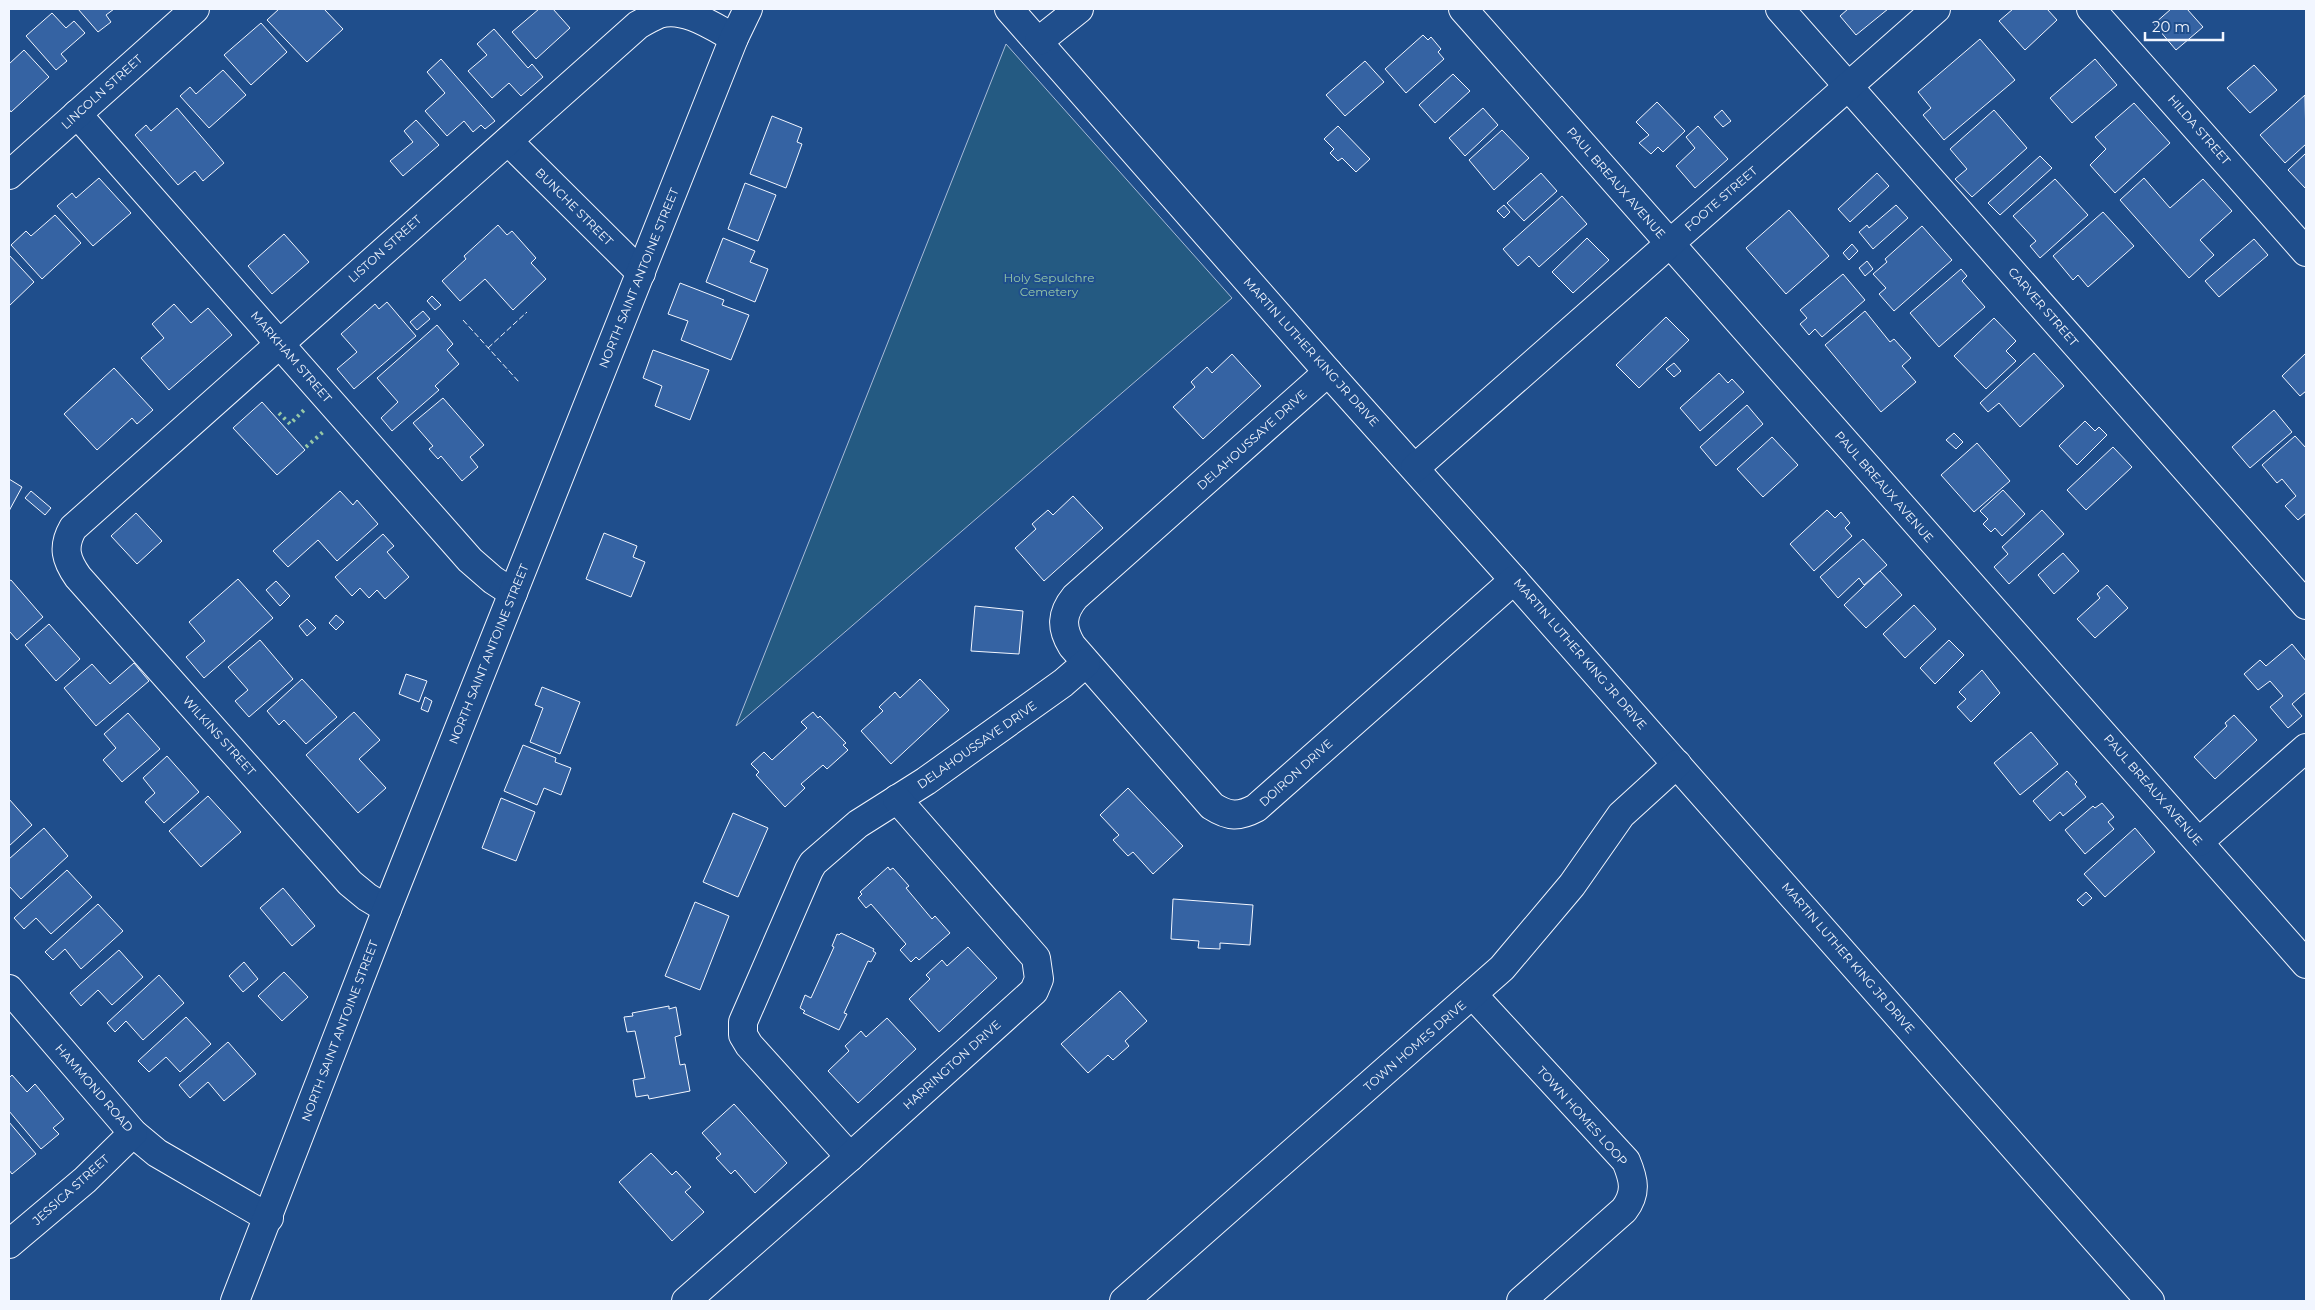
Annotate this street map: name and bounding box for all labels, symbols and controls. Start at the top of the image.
scale bar [2145,10,2222,42]
text: 20 m [2152,17,2190,36]
street label: LINCOLN STREET [58,51,146,132]
street label: HILDA STREET [2165,92,2234,168]
street label: PAUL BREAUX AVENUE [1564,124,1669,241]
street label: FOOTE STREET [1681,163,1760,234]
street label: BUNCHE STREET [532,165,616,249]
street label: NORTH SAINT ANTOINE STREET [595,185,682,370]
street label: LISTON STREET [345,212,424,285]
street label: CARVER STREET [2005,264,2082,349]
park label: Holy Sepulchre Cemetery [1004,270,1094,299]
street label: MARTIN LUTHER KING JR DRIVE [1240,274,1382,429]
street label: MARKHAM STREET [248,308,335,405]
street label: DELAHOUSSAYE DRIVE [1194,386,1310,493]
street label: PAUL BREAUX AVENUE [1832,428,1937,545]
street label: NORTH SAINT ANTOINE STREET [445,561,532,746]
street label: MARTIN LUTHER KING JR DRIVE [1511,575,1650,732]
street label: WILKINS STREET [180,693,259,779]
street label: DELAHOUSSAYE DRIVE [914,698,1039,792]
street label: PAUL BREAUX AVENUE [2101,731,2206,848]
street label: DOIRON DRIVE [1256,736,1335,809]
street label: MARTIN LUTHER KING JR DRIVE [1779,879,1918,1036]
street label: NORTH SAINT ANTOINE STREET [298,938,381,1124]
street label: TOWN HOMES DRIVE [1360,997,1469,1094]
street label: HARRINGTON DRIVE [900,1017,1004,1112]
street label: HAMMOND ROAD [52,1041,137,1135]
street label: TOWN HOMES LOOP [1534,1063,1631,1168]
street label: JESSICA STREET [28,1151,112,1229]

